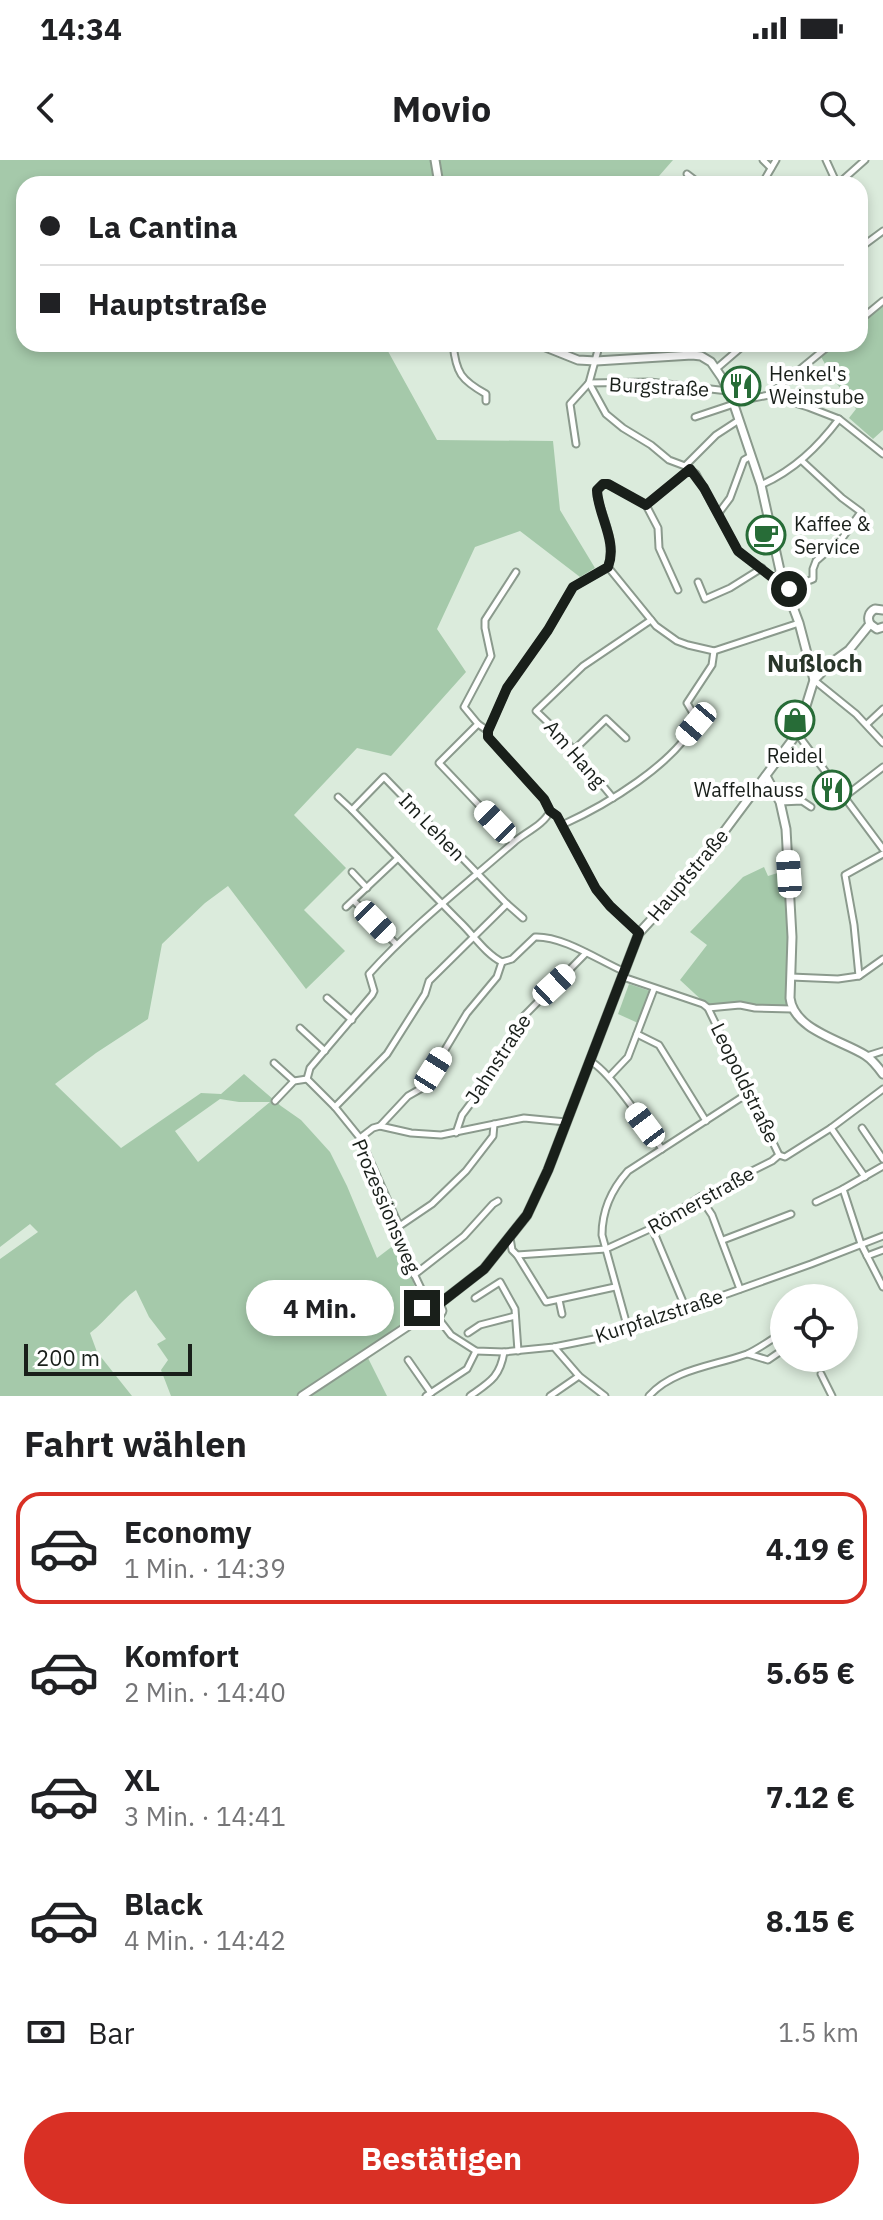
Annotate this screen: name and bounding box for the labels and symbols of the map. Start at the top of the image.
place label: Henkel's Weinstube [769,360,864,410]
restaurant icon: Henkel's Weinstube [720,365,762,407]
street label: Burgstraße [608,370,710,403]
place label: Kaffee & Service [794,510,871,560]
cafe icon: Kaffee & Service [745,514,787,556]
route start [771,571,807,607]
district label: Nußloch [767,647,863,679]
car [671,698,721,750]
shop icon: Reidel [774,699,816,741]
street label: Am Hang [538,714,613,794]
place label: Reidel [767,742,823,769]
restaurant icon: Waffelhauss [811,769,853,811]
place label: Waffelhauss [694,776,804,803]
street label: Im Lehen [393,787,471,866]
car [470,796,520,848]
street label: Hauptstraße [641,823,734,927]
car [775,849,803,899]
car [350,896,400,948]
car [528,960,580,1010]
street label: Jahnstraße [458,1009,537,1109]
street label: Leopoldstraße [705,1018,786,1147]
car [410,1043,456,1097]
car [621,1099,669,1151]
street label: Prozessionsweg [346,1134,427,1278]
street label: Römerstraße [643,1159,759,1240]
callout: 4 Min. [246,1280,394,1336]
street label: Kurpfalzstraße [591,1282,726,1349]
route end [404,1290,440,1326]
scale bar [24,1340,192,1376]

